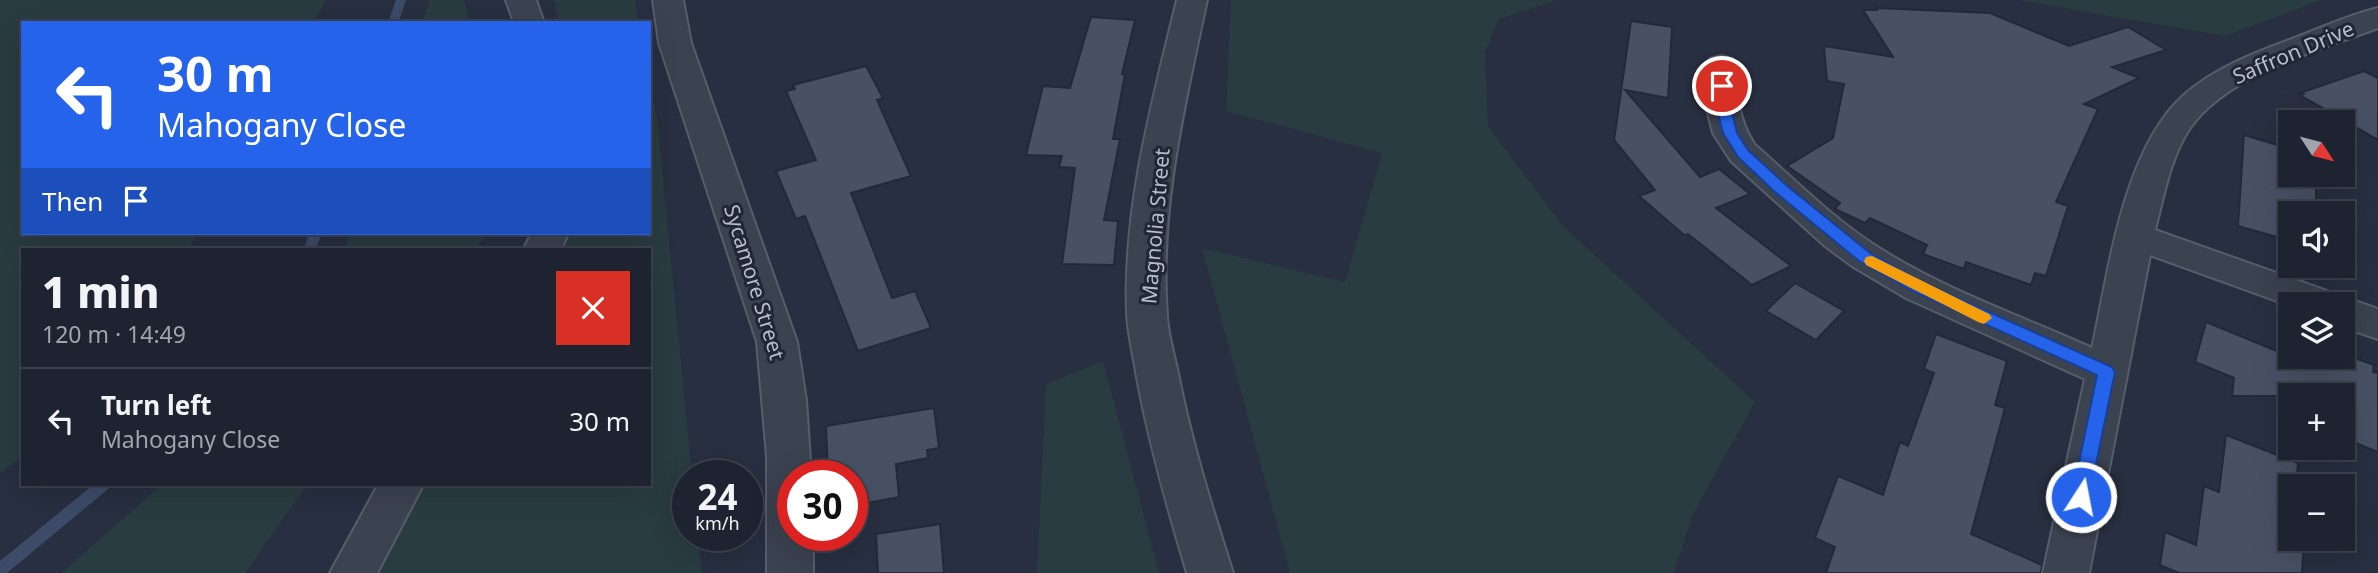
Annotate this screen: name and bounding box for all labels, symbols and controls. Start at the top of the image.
street label: Saffron Drive [2228,14,2358,90]
text: 30 m [157,40,274,106]
icon: left [42,49,133,140]
pin [1692,56,1752,116]
icon: arrive [1703,67,1741,105]
text: Mahogany Close [157,103,406,146]
north arrow [2278,110,2356,187]
map controls [2278,110,2355,551]
street label: Magnolia Street [1134,147,1176,305]
icon: arrive [117,182,155,220]
text: Then [42,183,103,219]
street label: Sycamore Street [718,201,792,363]
button: sound [2278,201,2355,278]
text: 1 min [42,263,159,320]
button: close [556,271,630,345]
button: layers [2278,292,2355,369]
text: 120 m · 14:49 [42,318,186,350]
button: + [2278,383,2355,460]
text: Turn left [101,387,212,423]
icon: left [42,402,80,440]
text: 30 m [569,403,630,439]
text: Mahogany Close [101,423,280,455]
speed limit sign: 30 [777,460,868,551]
position arrow [2044,460,2118,534]
text: 24 [697,473,738,520]
button: − [2278,474,2355,551]
text: km/h [695,511,740,535]

